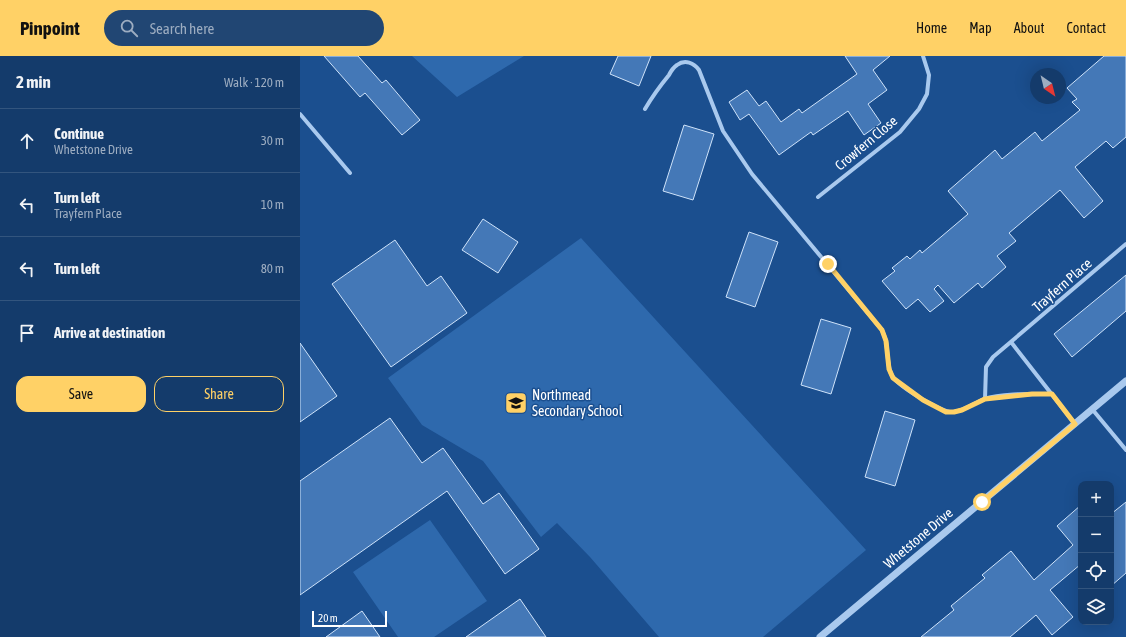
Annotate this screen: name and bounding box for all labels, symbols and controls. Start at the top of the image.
search box [104,10,384,46]
text: Pinpoint [20,17,80,39]
icon: search [118,17,140,39]
text: Search here [150,20,214,37]
text: Home [916,20,947,36]
text: Map [969,20,992,36]
text: About [1014,20,1045,36]
text: Contact [1067,20,1106,36]
north arrow [1030,68,1066,104]
text: 2 min [16,72,51,92]
text: Walk · 120 m [224,75,284,90]
street label: Crowfern Close [832,112,900,174]
text: Continue [54,125,104,142]
icon: ahead [16,130,38,152]
text: 30 m [261,133,284,148]
text: Whetstone Drive [54,142,133,157]
text: Turn left [54,189,100,206]
icon: left [16,194,38,216]
text: 10 m [261,197,284,212]
text: Trayfern Place [54,206,122,221]
route end [819,255,837,273]
street label: Trayfern Place [1029,255,1095,315]
icon: left [16,258,38,280]
text: Turn left [54,260,100,277]
text: 80 m [261,261,284,276]
icon: arrive [16,322,38,344]
text: Arrive at destination [54,324,165,341]
button: Save [16,376,146,412]
button: Share [154,376,284,412]
place label: Northmead Secondary School [532,387,623,419]
school or university icon: Northmead Secondary School [503,390,529,416]
map controls [1078,481,1114,625]
button: + [1078,481,1114,517]
route start [973,493,991,511]
street label: Whetstone Drive [880,505,956,571]
button: − [1078,517,1114,553]
button: locate [1078,553,1114,589]
button: layers [1078,589,1114,625]
scale bar [312,609,387,628]
text: 20 m [318,612,338,624]

